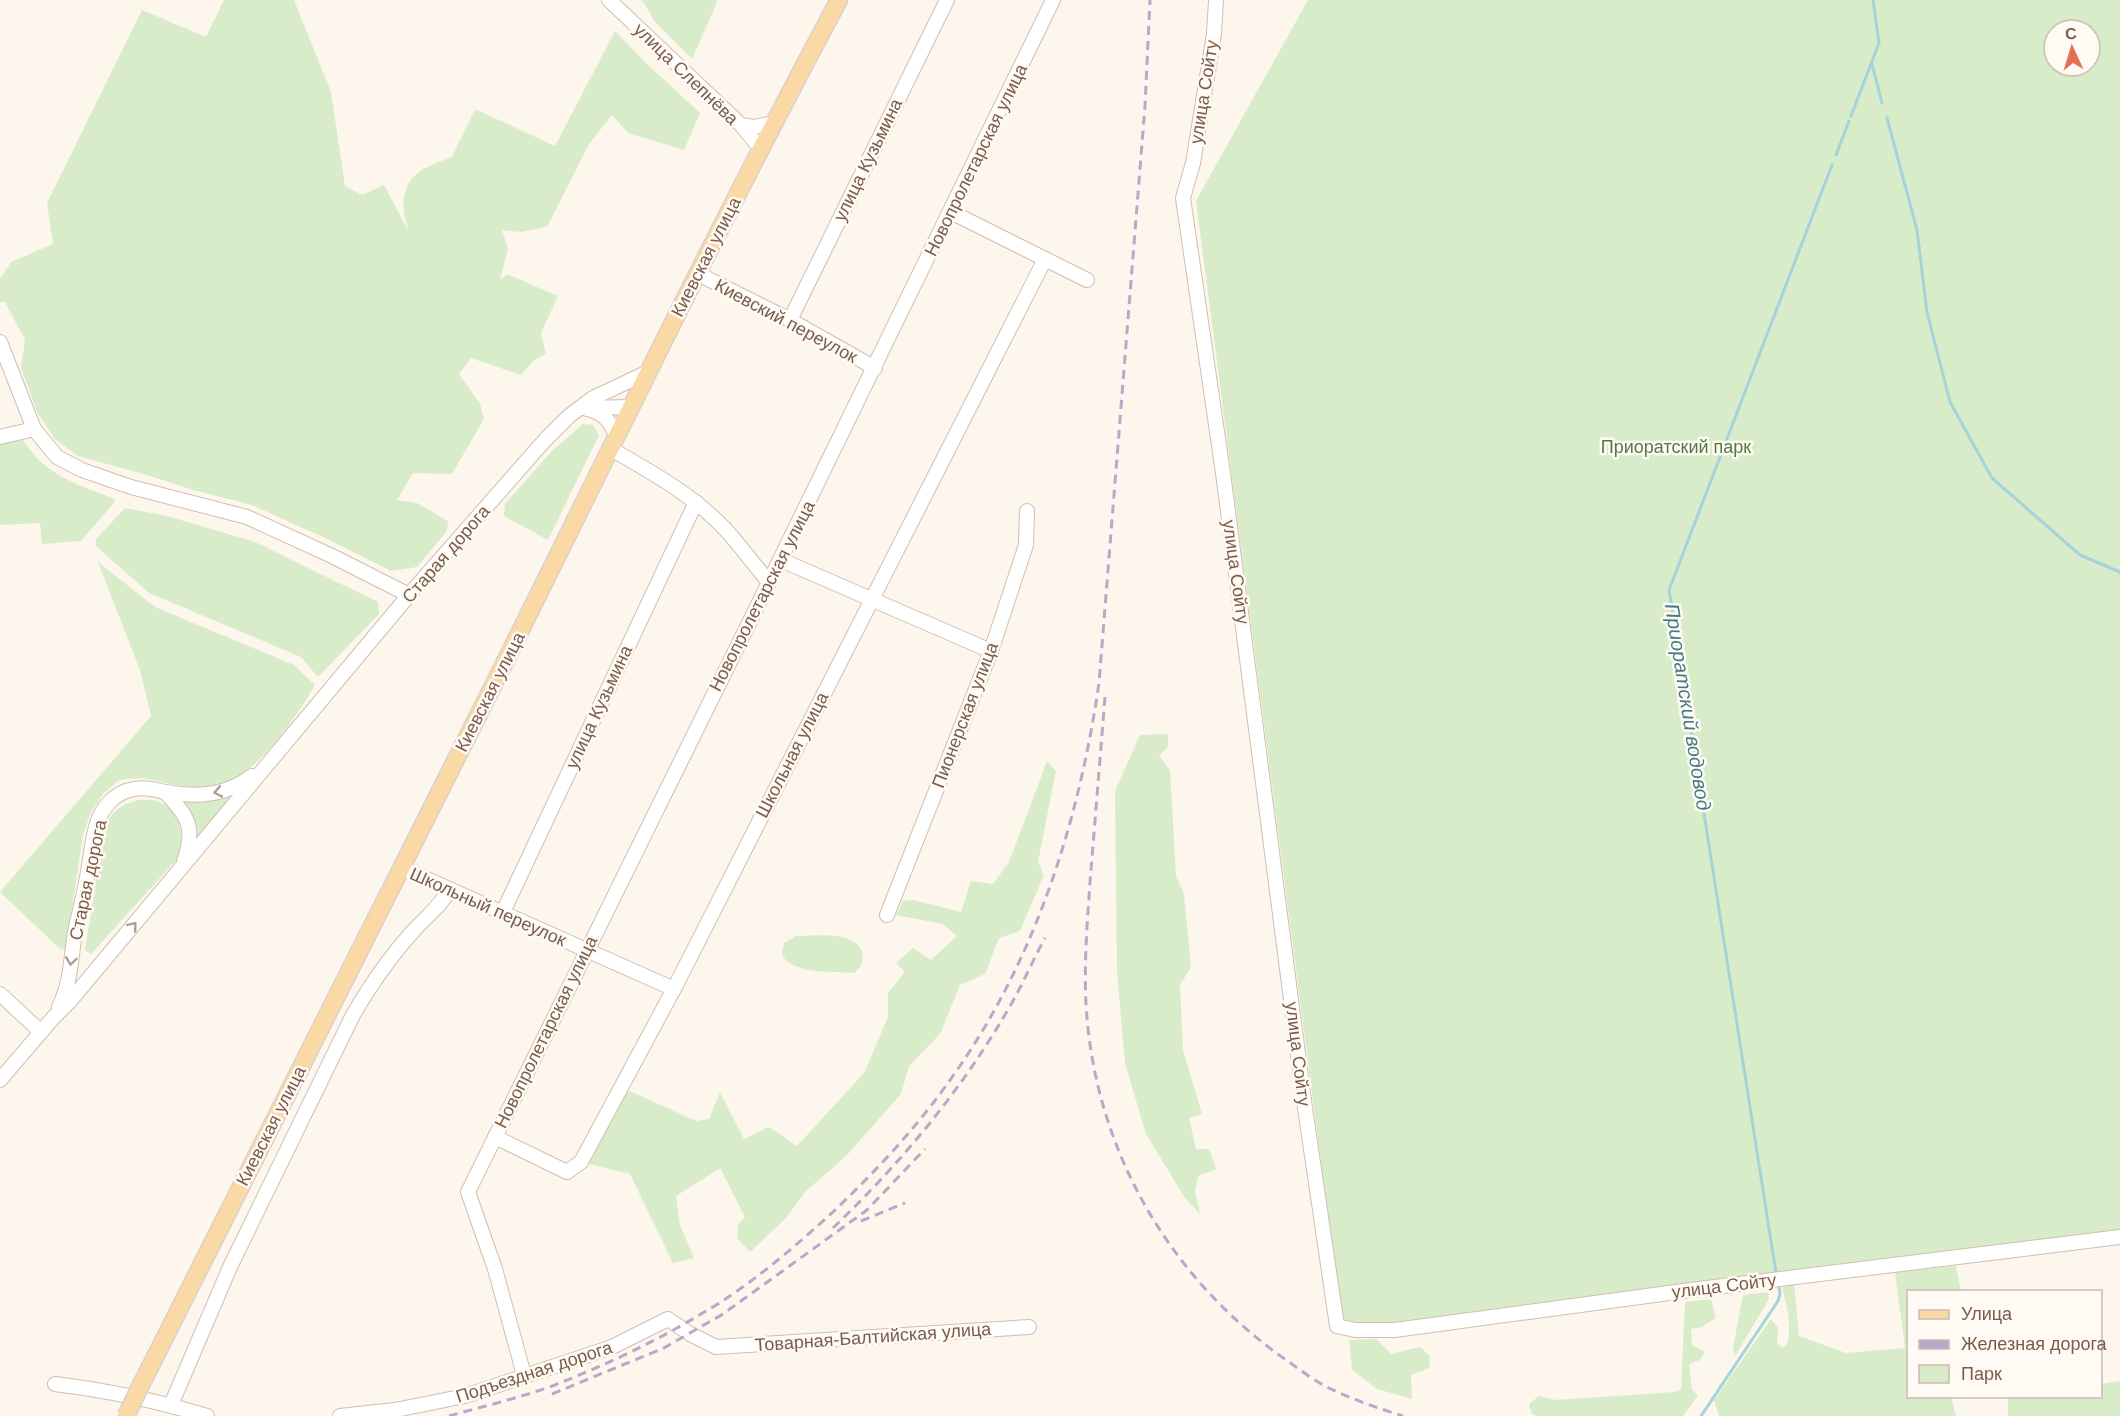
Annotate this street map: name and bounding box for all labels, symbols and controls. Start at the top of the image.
north arrow [2042,18,2102,78]
street label: улица Слепнёва [630,19,743,129]
text: С [2065,25,2078,42]
street label: улица Сойту [1186,39,1222,145]
street label: Новопролетарская улица [921,60,1032,259]
street label: улица Кузьмина [830,95,907,225]
street label: Киевская улица [667,193,745,320]
street label: Киевский переулок [711,275,861,367]
park label: Приоратский парк [1601,437,1751,457]
street label: Новопролетарская улица [705,496,819,695]
street label: Старая дорога [398,500,494,607]
street label: улица Сойту [1219,519,1253,625]
water label: Приоратский водовод [1661,602,1715,812]
street label: Киевская улица [451,628,529,755]
street label: Пионерская улица [928,638,1002,791]
street label: улица Кузьмина [562,641,637,772]
street label: Школьная улица [752,688,833,821]
one-way arrow [213,785,223,798]
street label: Старая дорога [65,817,111,942]
street label: Школьный переулок [407,864,569,951]
one-way arrow [125,922,136,933]
street label: Новопролетарская улица [491,932,602,1131]
one-way arrow [66,957,78,966]
street label: улица Сойту [1282,1001,1314,1107]
street label: Киевская улица [232,1062,310,1189]
street label: улица Сойту [1671,1270,1777,1302]
legend [1907,1290,2102,1398]
text: Улица [1961,1304,2013,1324]
street label: Товарная-Балтийская улица [754,1319,993,1355]
text: Железная дорога [1961,1334,2108,1354]
street label: Подъездная дорога [453,1337,616,1407]
text: Парк [1961,1364,2002,1384]

